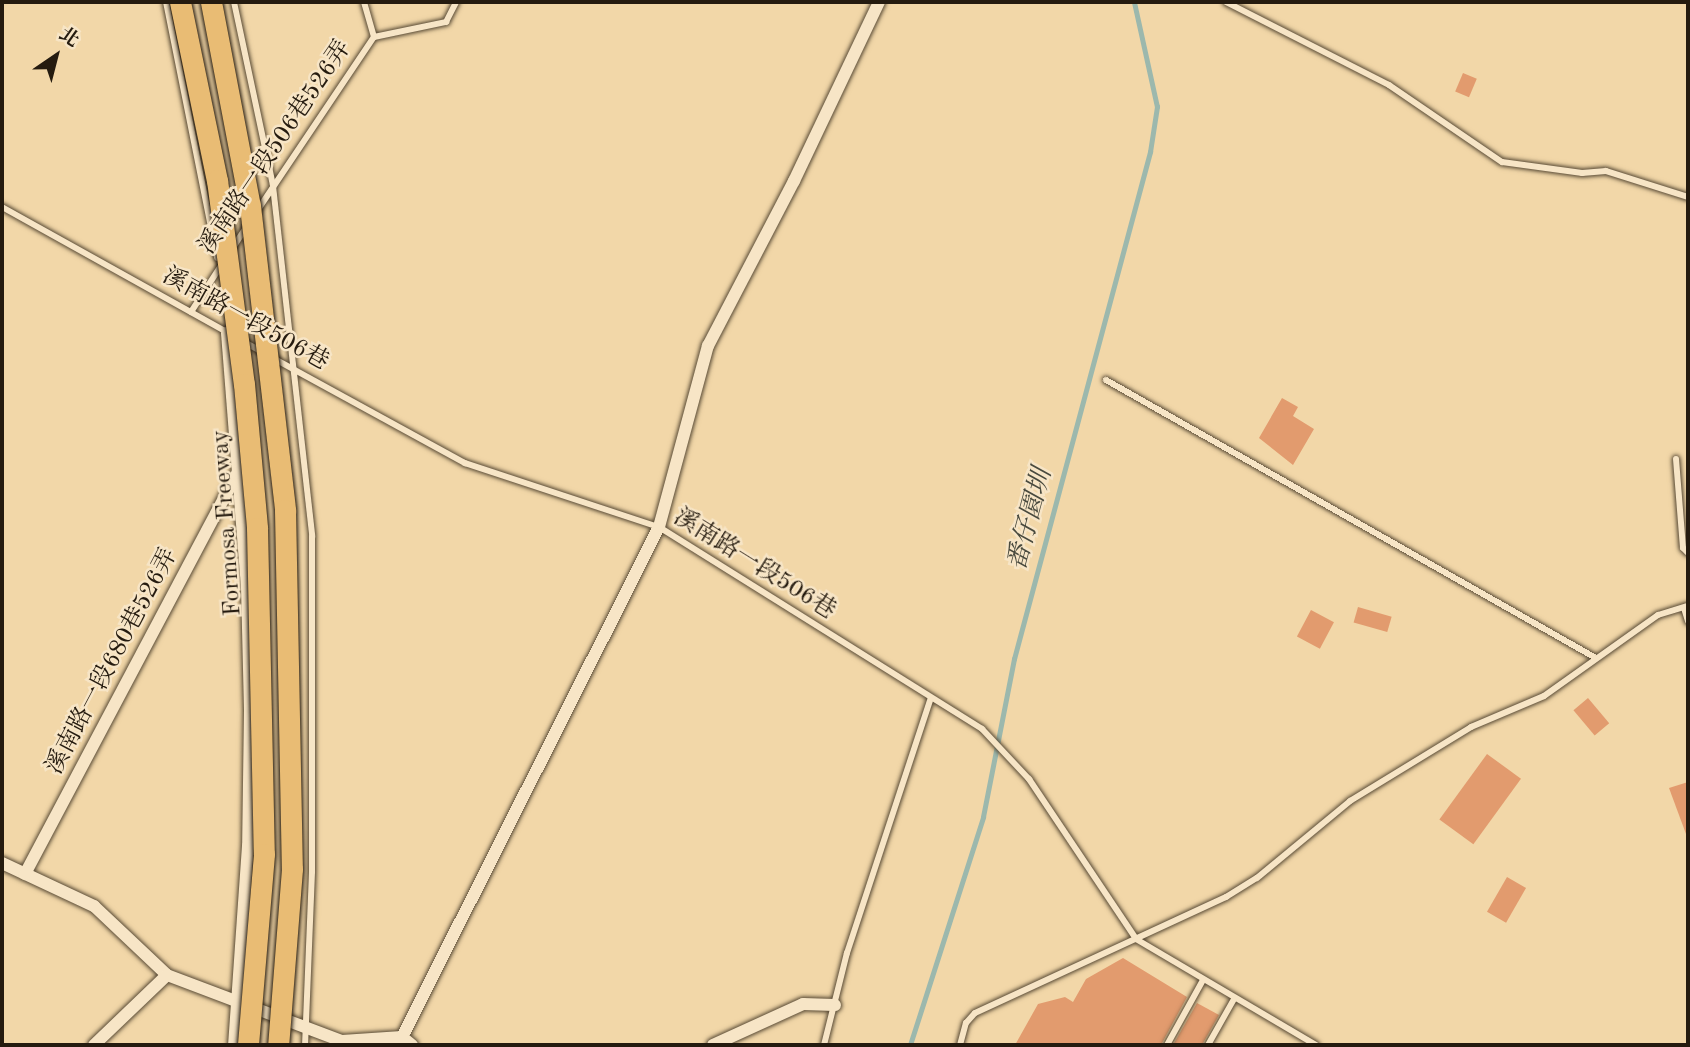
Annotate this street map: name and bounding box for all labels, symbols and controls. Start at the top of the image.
north arrow [21,21,91,91]
text: 北 [55,25,82,52]
street label: 溪南路一段506巷526弄 [194,36,358,260]
street label: 溪南路一段506巷 [157,262,333,378]
street label: Formosa Freeway [207,429,249,617]
water label: 番仔園圳 [1002,466,1060,574]
street label: 溪南路一段506巷 [668,504,840,626]
street label: 溪南路一段680巷526弄 [41,544,185,780]

